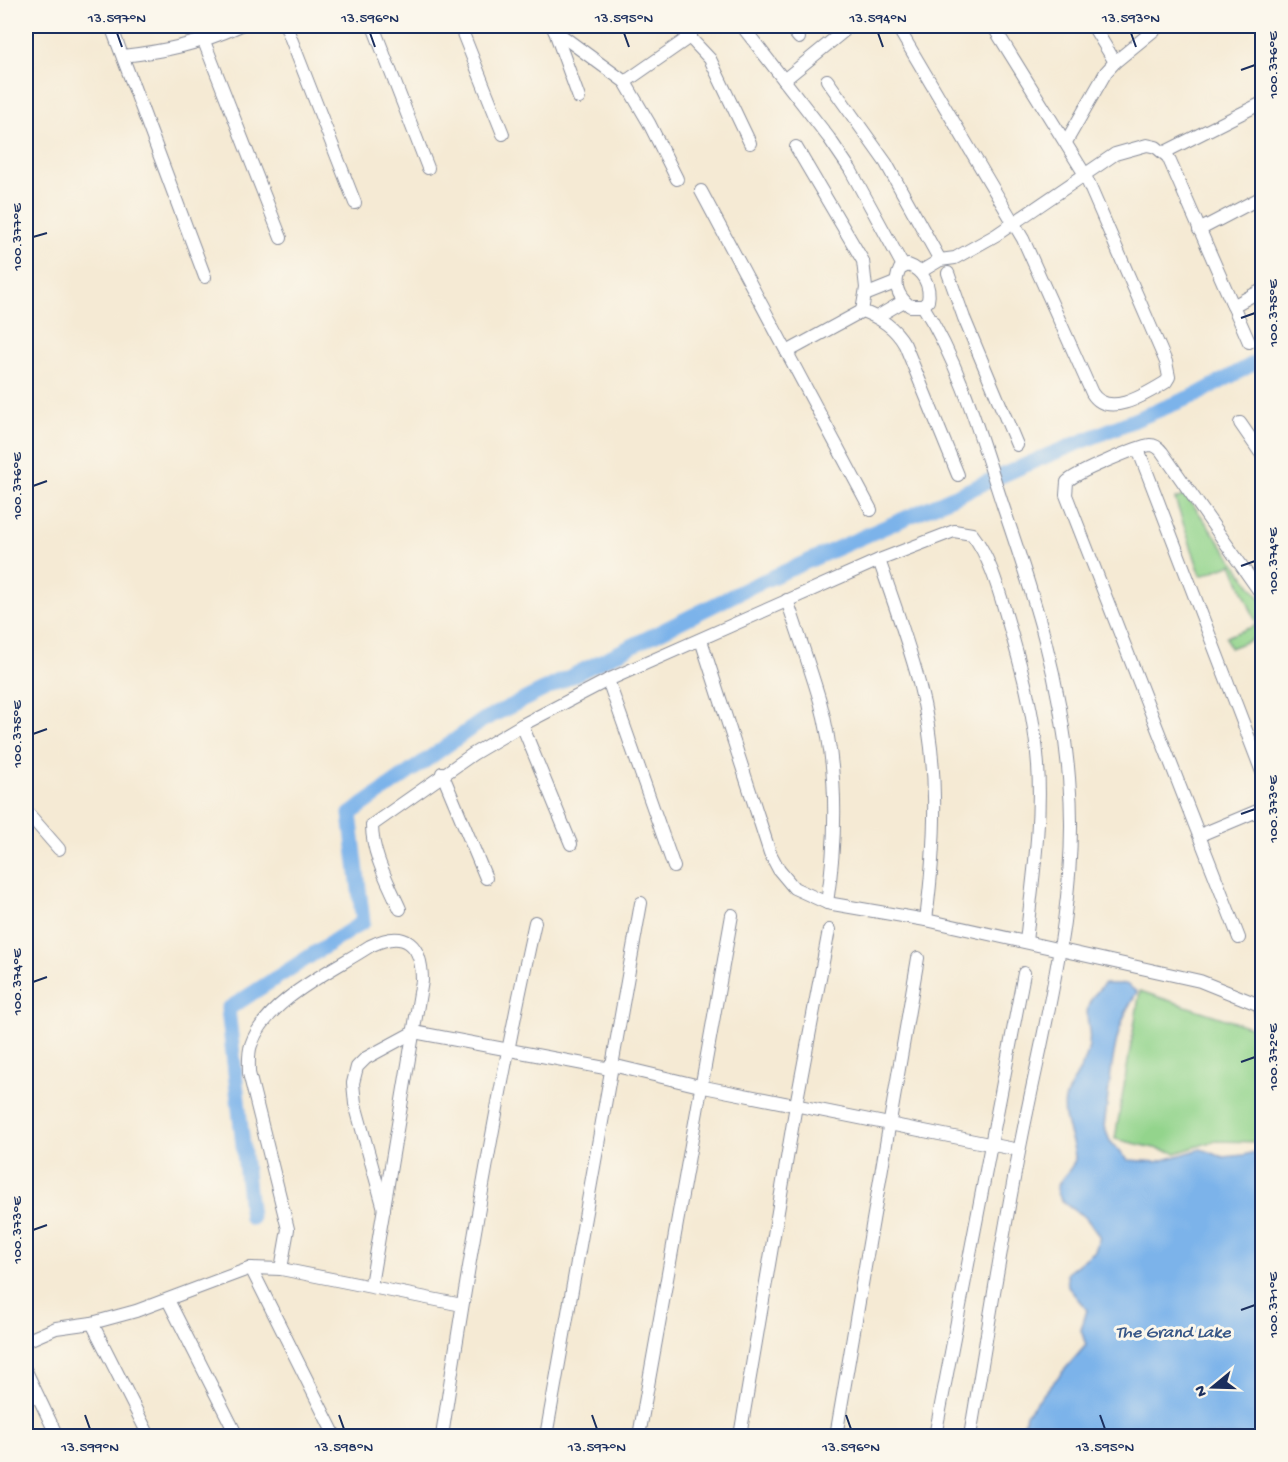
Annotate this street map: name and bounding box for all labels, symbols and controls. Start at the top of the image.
text: 13.597°N [87,10,146,28]
text: 13.596°N [340,10,399,28]
text: 13.595°N [594,10,653,28]
text: 13.594°N [848,10,907,28]
text: 13.593°N [1101,10,1160,28]
text: 100.376°E [1265,31,1283,100]
text: 100.377°E [9,203,27,272]
text: 100.375°E [1265,279,1283,348]
text: 100.376°E [9,452,27,521]
text: 100.374°E [1265,527,1283,595]
text: 100.375°E [9,700,27,769]
text: 100.373°E [1265,775,1283,844]
text: 100.374°E [9,948,27,1016]
text: 100.372°E [1265,1023,1283,1091]
text: 100.373°E [9,1196,27,1265]
text: 100.371°E [1265,1272,1283,1339]
water label: The Grand Lake [1115,1323,1231,1344]
north arrow [1183,1357,1243,1417]
text: N [1191,1382,1213,1399]
text: 13.599°N [60,1439,119,1457]
text: 13.598°N [314,1439,374,1457]
text: 13.597°N [567,1439,626,1457]
text: 13.596°N [821,1439,880,1457]
text: 13.595°N [1075,1439,1134,1457]

